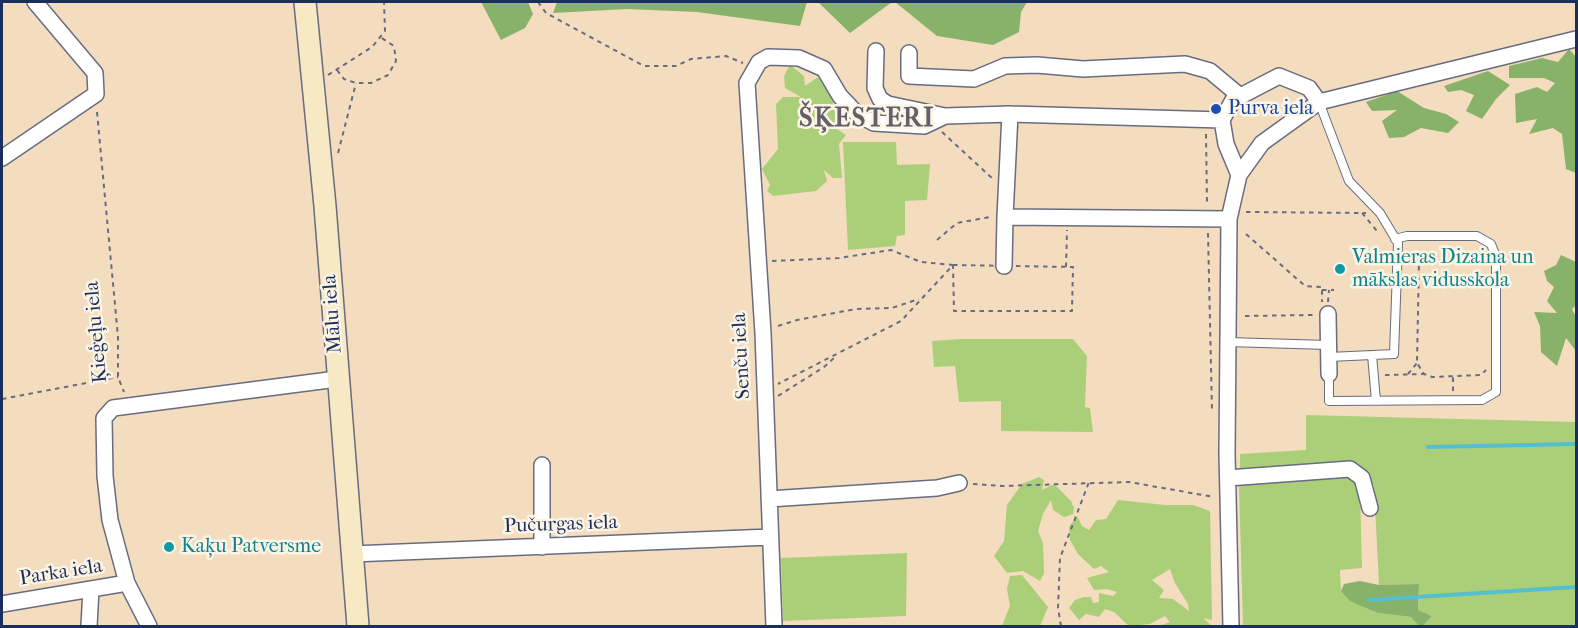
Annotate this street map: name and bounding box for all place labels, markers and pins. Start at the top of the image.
place label: Purva iela [1228,97,1314,121]
marker: Purva iela [1209,102,1223,116]
place label: Valmieras Dizaina un mākslas vidusskola [1352,246,1534,293]
marker: Valmieras Dizaina un mākslas vidusskola [1333,262,1347,276]
place label: Kaķu Patversme [181,535,321,559]
marker: Kaķu Patversme [162,540,176,554]

